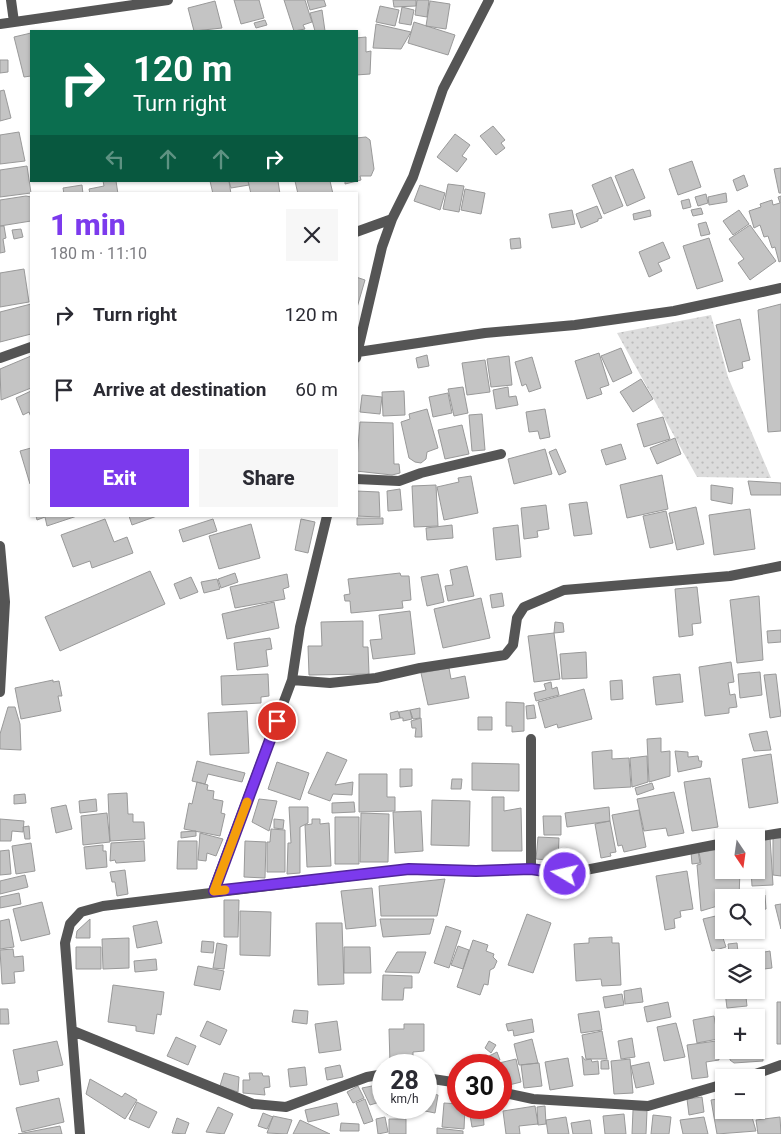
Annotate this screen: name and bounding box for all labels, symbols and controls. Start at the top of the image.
text: 120 m [133,49,232,90]
icon: right [50,50,115,115]
text: Turn right [133,91,227,116]
icon: left [101,145,129,173]
icon: ahead [154,145,182,173]
icon: ahead [207,145,235,173]
icon: right [260,145,288,173]
text: 1 min [50,207,126,242]
button: close [286,209,338,261]
text: 180 m · 11:10 [50,244,147,263]
icon: right [50,301,78,329]
text: Turn right [93,303,177,326]
text: 120 m [285,303,338,326]
icon: arrive [50,376,78,404]
text: Arrive at destination [93,378,266,401]
text: 60 m [295,378,338,401]
button: Exit [50,449,189,507]
button: Share [199,449,338,507]
pin [256,700,298,742]
icon: arrive [263,707,291,735]
north arrow [715,829,765,879]
map controls [715,829,765,1119]
position arrow [538,847,590,899]
button: search [715,889,765,939]
button: layers [715,949,765,999]
button: + [715,1009,765,1059]
speed limit sign: 30 [447,1054,512,1119]
text: 28 [390,1066,419,1095]
button: − [715,1069,765,1119]
text: km/h [390,1092,419,1106]

